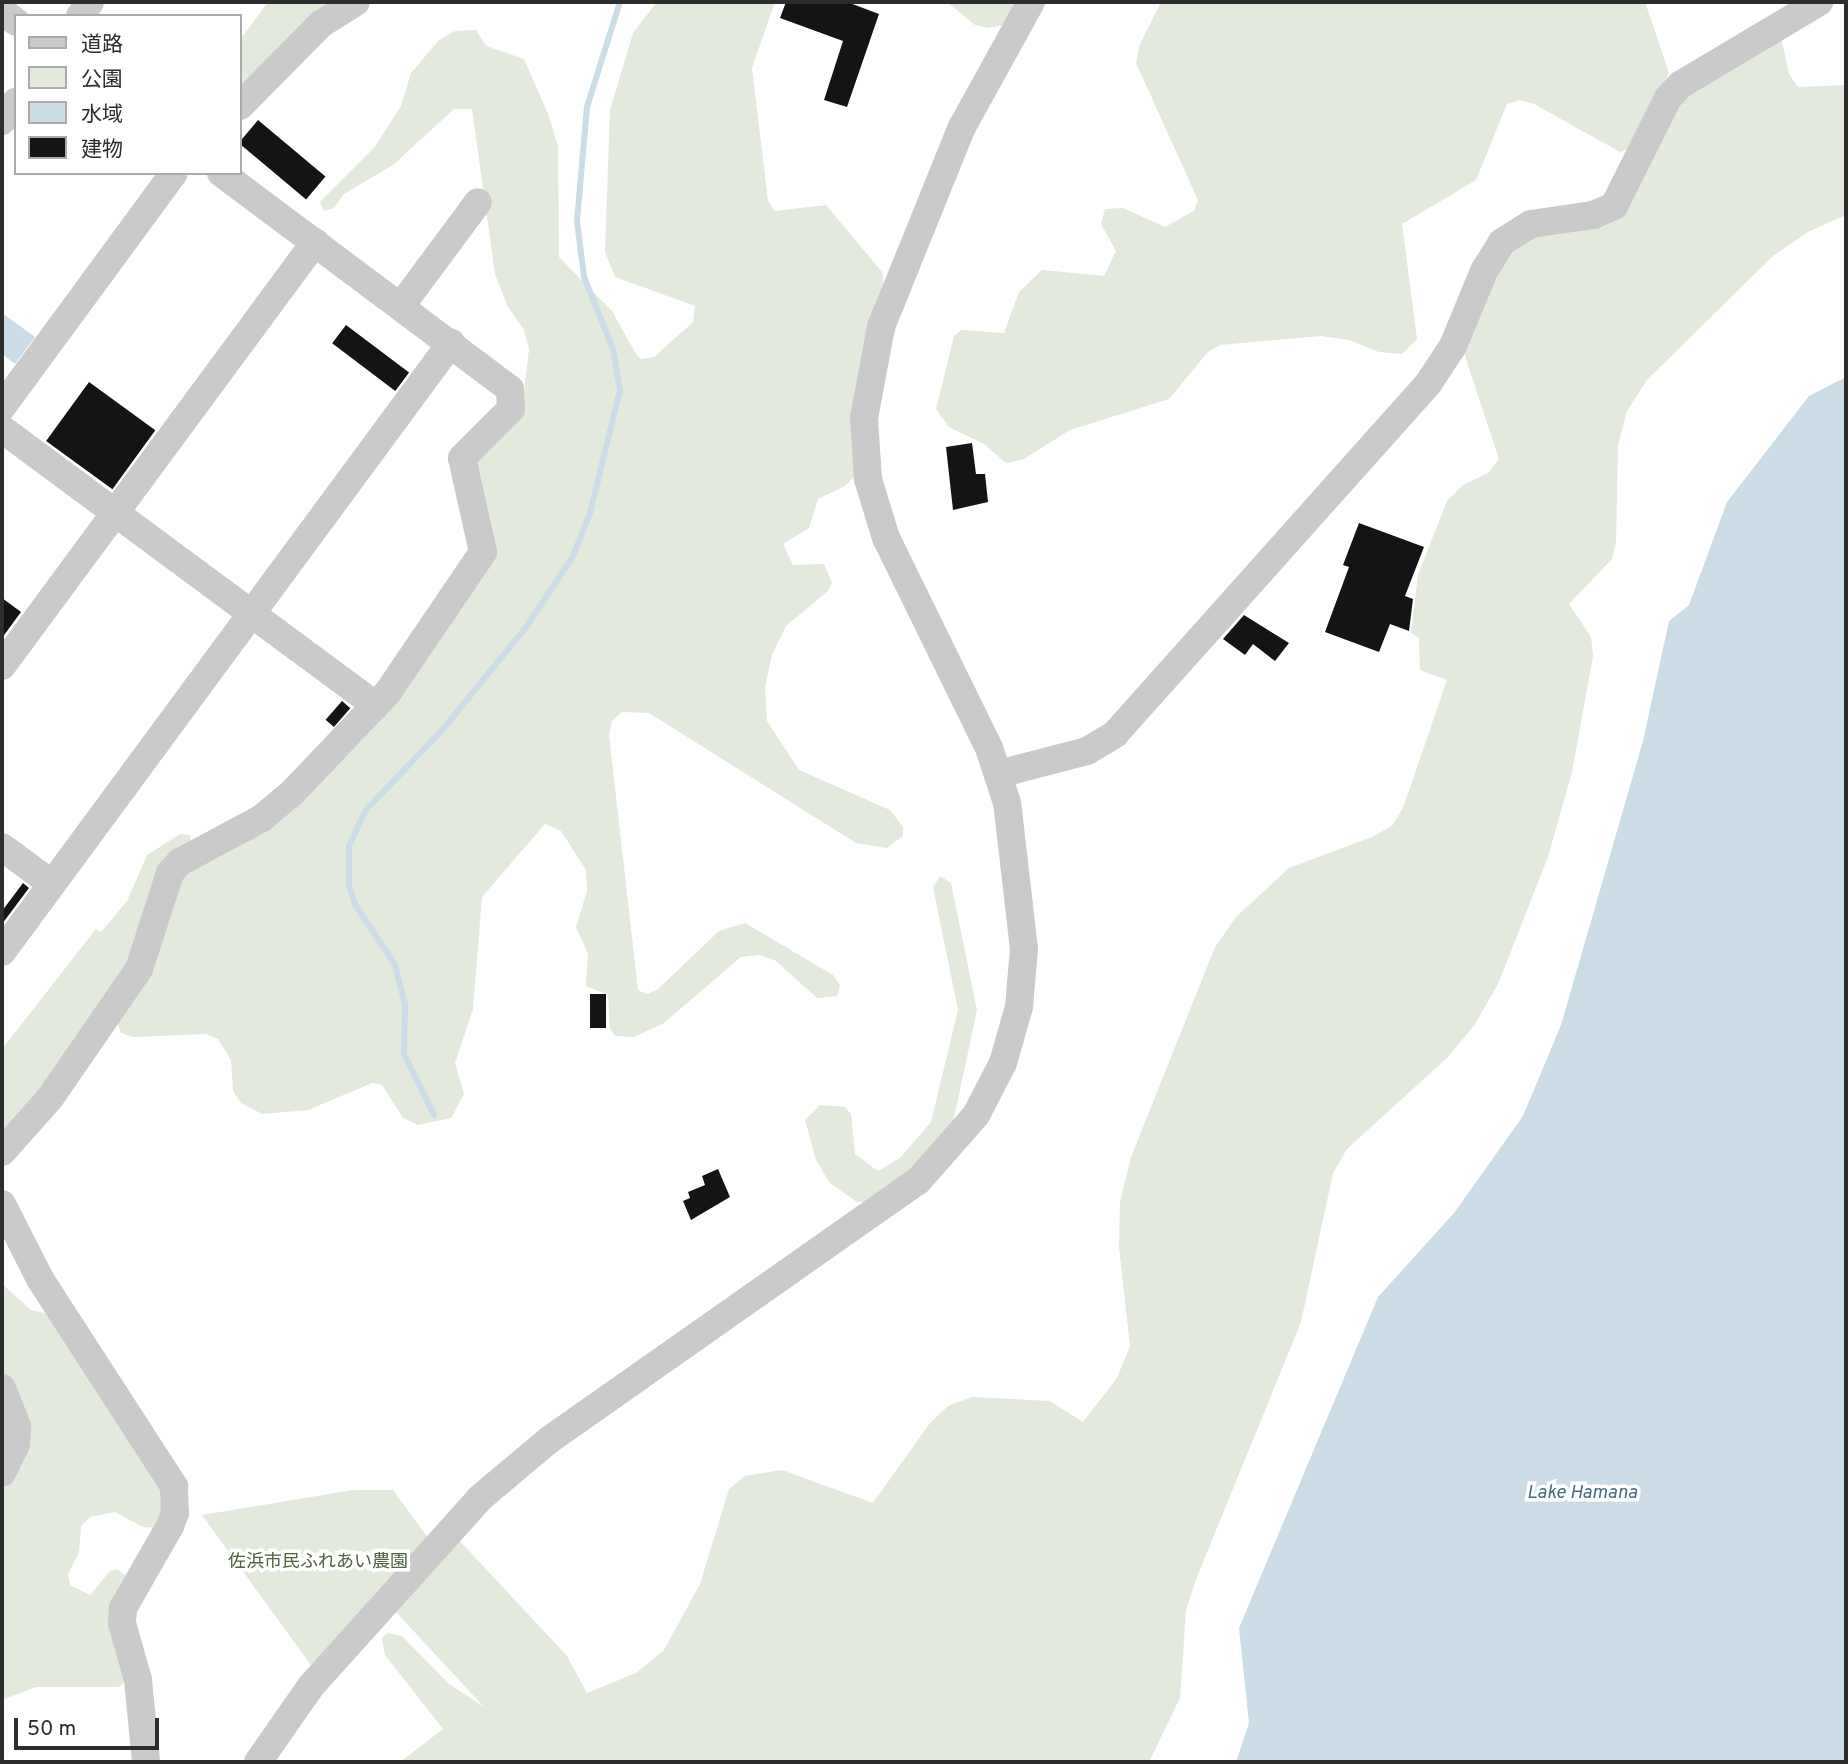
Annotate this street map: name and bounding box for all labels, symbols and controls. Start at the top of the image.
legend [14,14,242,175]
text: 道路 [81,32,123,59]
text: 公園 [81,67,123,94]
text: 水域 [81,102,123,129]
text: 建物 [81,137,123,164]
water label: Lake Hamana [1527,1483,1637,1505]
park label: 佐浜市民ふれあい農園 [228,1552,408,1574]
scale bar [18,1704,163,1748]
text: 50 m [27,1716,76,1743]

